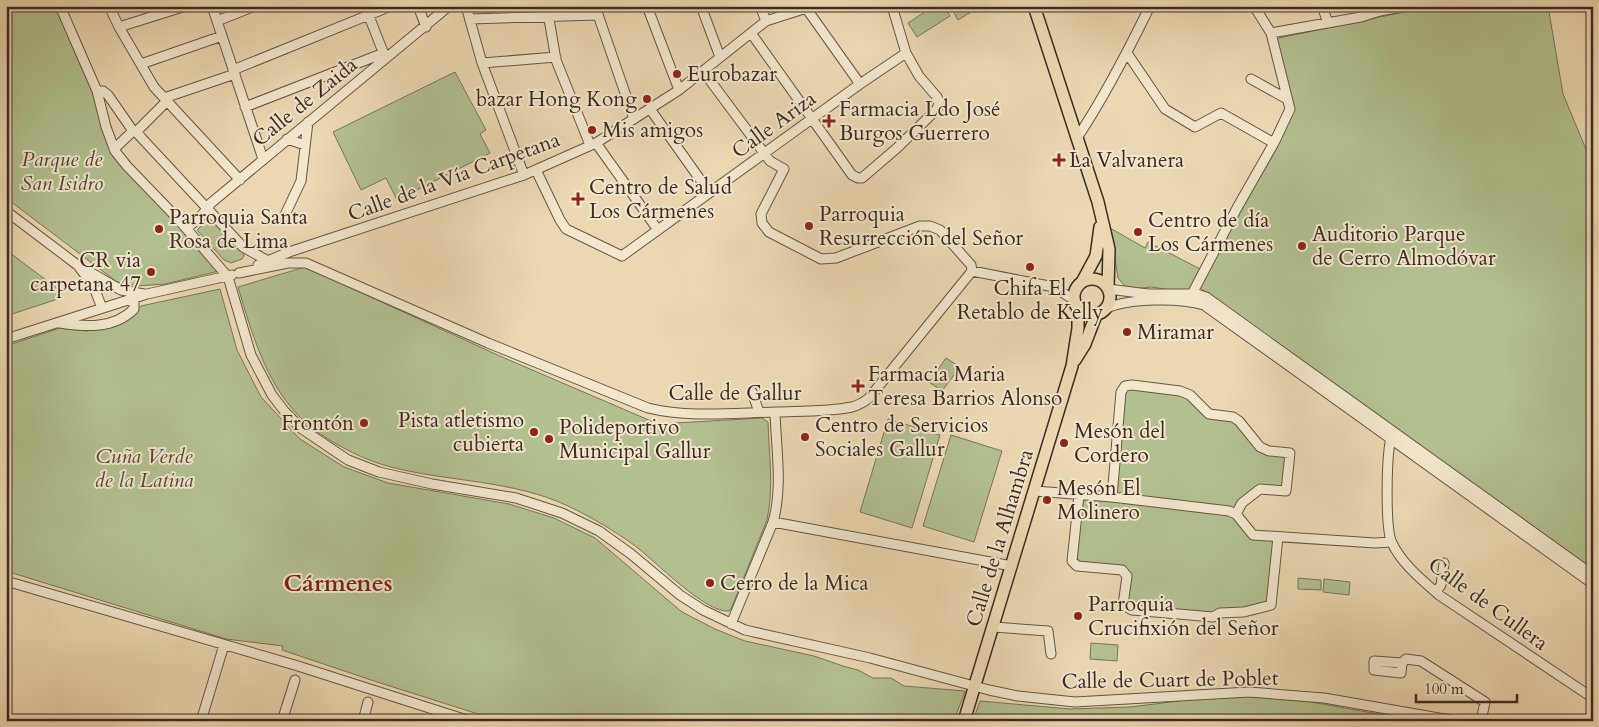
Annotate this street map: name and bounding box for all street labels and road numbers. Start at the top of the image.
street label: Calle de Zaida [246,51,364,153]
street label: Calle Ariza [726,84,822,166]
street label: Calle de la Vía Carpetana [344,125,564,229]
street label: Calle de Gallur [669,379,802,408]
street label: Calle de la Alhambra [959,446,1041,630]
street label: Calle de Cullera [1422,551,1554,657]
street label: Calle de Cuart de Poblet [1061,664,1279,696]

